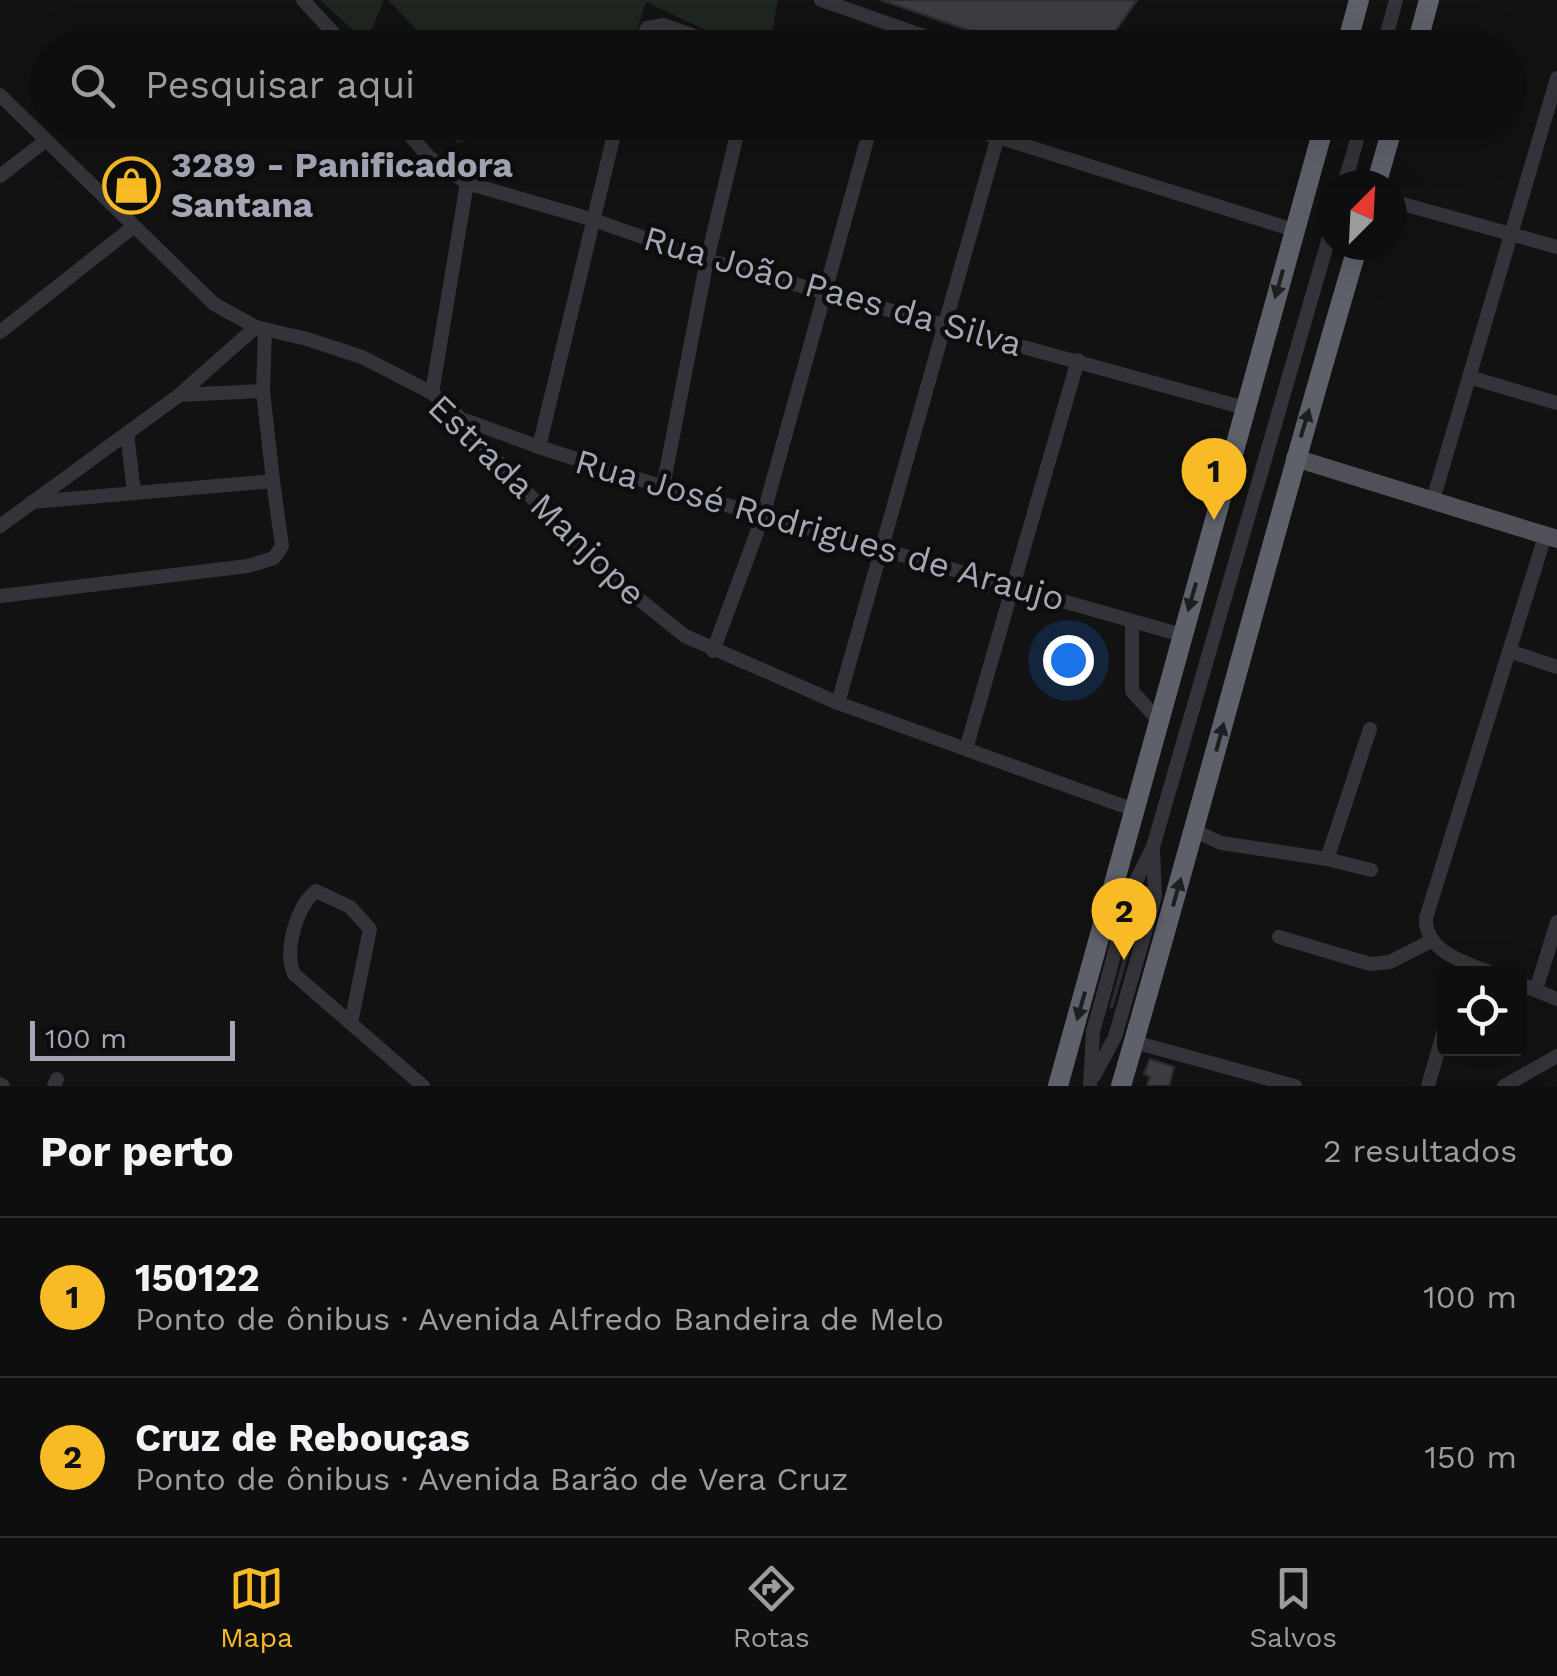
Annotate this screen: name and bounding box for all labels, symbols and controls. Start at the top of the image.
search box [30,30,1527,140]
icon: search [65,58,120,113]
text: Pesquisar aqui [145,63,415,107]
place label: 3289 - Panificadora Santana [171,144,514,226]
shop icon: 3289 - Panificadora Santana [102,155,162,215]
north arrow [1317,170,1407,260]
street label: Rua João Paes da Silva [639,217,1027,365]
one-way arrow [1271,269,1287,300]
street label: Estrada Manjope [420,386,654,614]
one-way arrow [1298,408,1313,438]
pin: 1 [1182,438,1246,520]
street label: Rua José Rodrigues de Araujo [571,440,1069,620]
one-way arrow [1184,582,1200,613]
your location [1043,635,1094,686]
one-way arrow [1213,721,1229,752]
one-way arrow [1170,876,1186,907]
pin: 2 [1092,878,1156,960]
map controls [1437,966,1527,1056]
button: locate [1437,966,1527,1056]
one-way arrow [1073,991,1088,1021]
scale bar [30,1016,235,1060]
text: 100 m [45,1022,127,1055]
text: Por perto [40,1127,234,1176]
text: 2 resultados [1323,1132,1517,1170]
text: 150122 [135,1256,260,1300]
text: 1 [66,1278,79,1316]
text: 100 m [1423,1278,1517,1316]
text: Ponto de ônibus · Avenida Alfredo Bandeira de Melo [135,1300,944,1338]
text: Cruz de Rebouças [135,1416,470,1460]
text: 2 [63,1438,82,1476]
text: 150 m [1425,1438,1517,1476]
text: Ponto de ônibus · Avenida Barão de Vera Cruz [135,1460,848,1498]
tab: Mapa [220,1561,293,1654]
tab: Rotas [733,1561,810,1654]
tab: Salvos [1249,1561,1337,1654]

